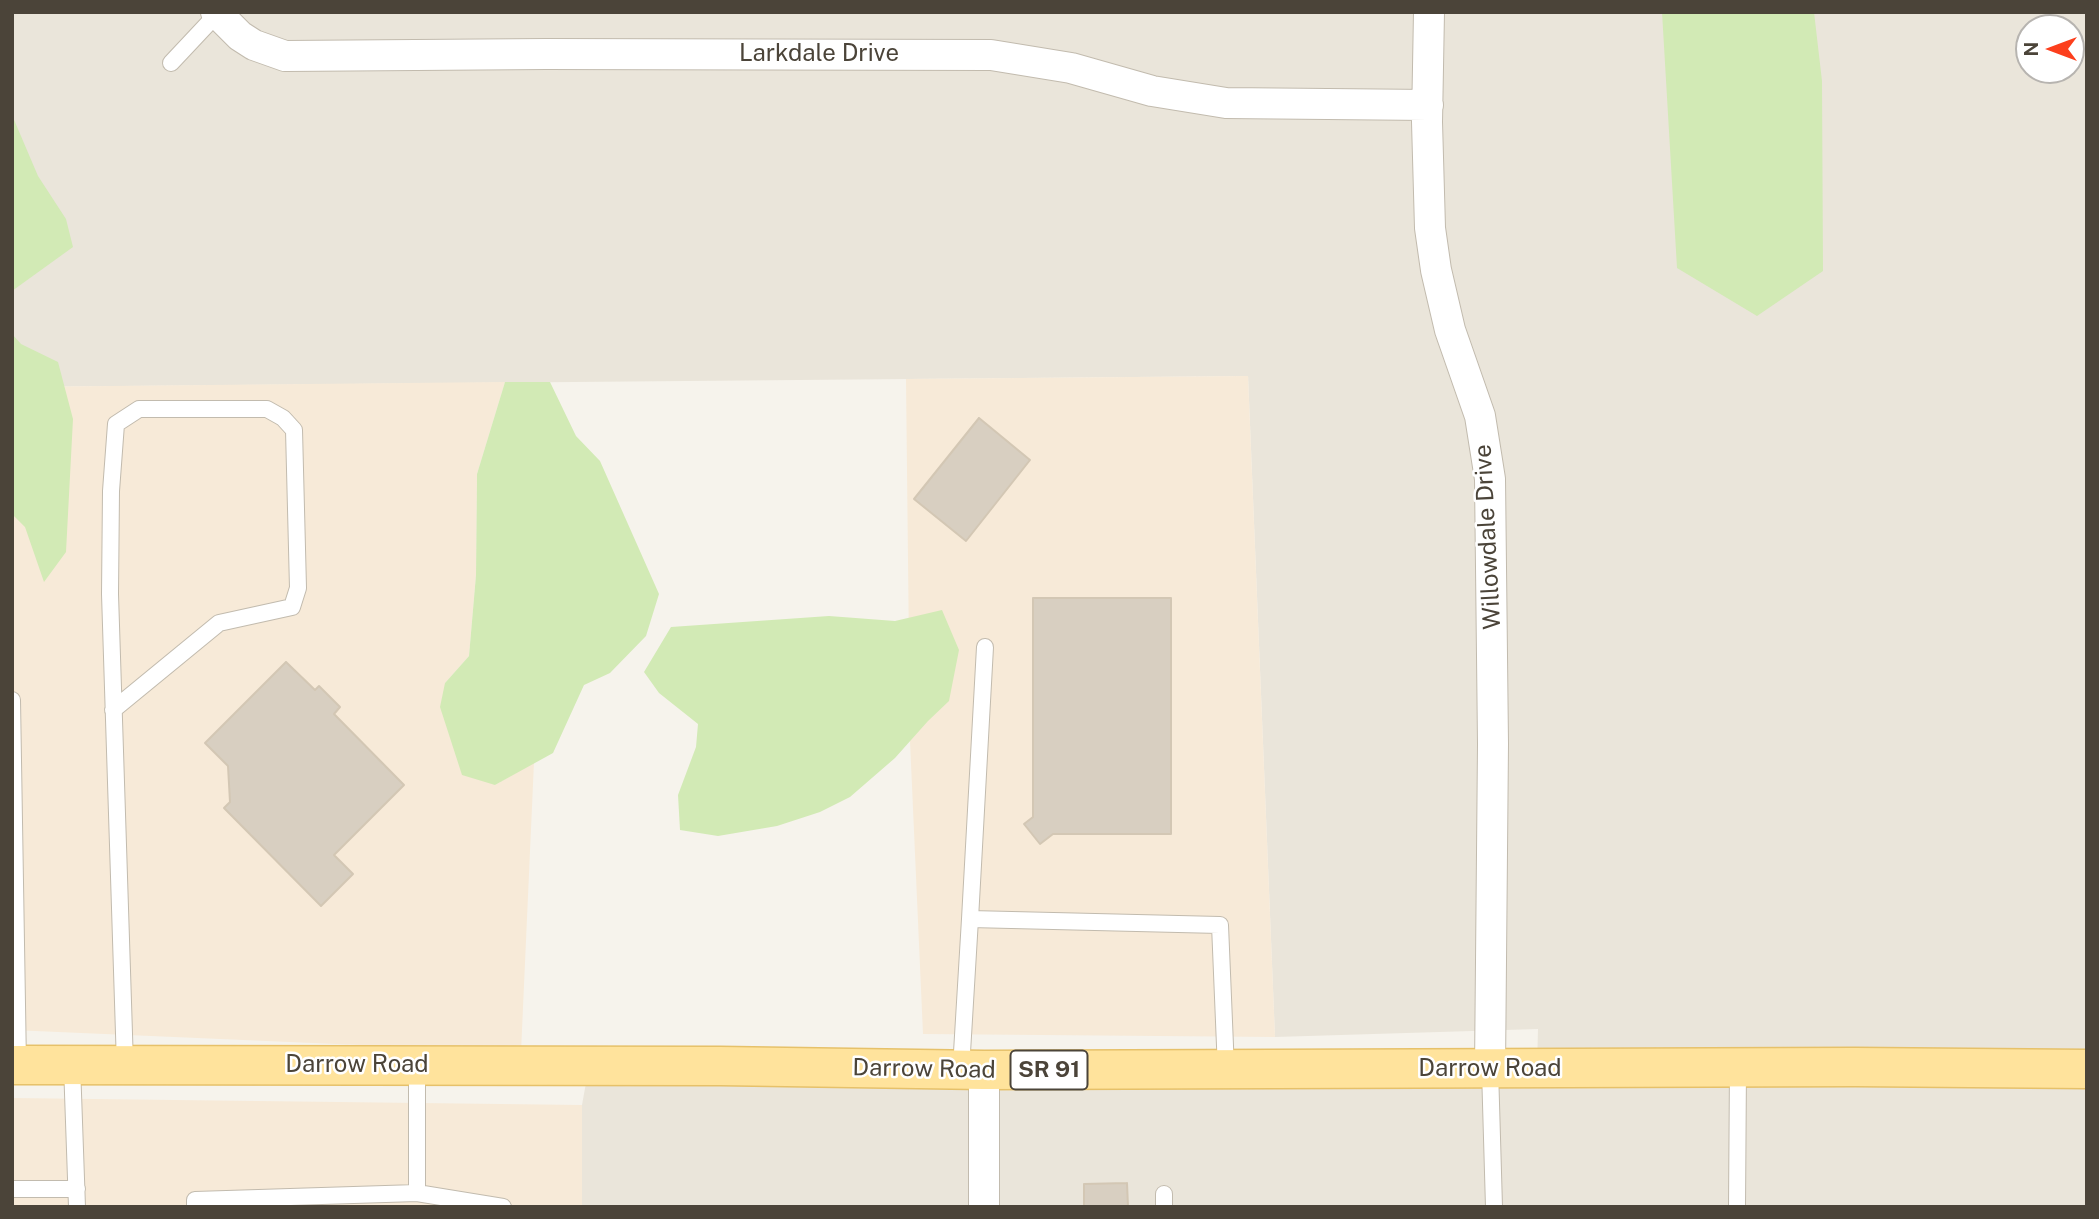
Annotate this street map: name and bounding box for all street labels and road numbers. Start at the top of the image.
street label: Larkdale Drive [739,40,899,68]
street label: Willowdale Drive [1469,444,1507,630]
road number: SR 91 [1010,1050,1088,1090]
street label: Darrow Road [285,1051,429,1079]
street label: Darrow Road [852,1053,996,1085]
street label: Darrow Road [1418,1055,1562,1083]

